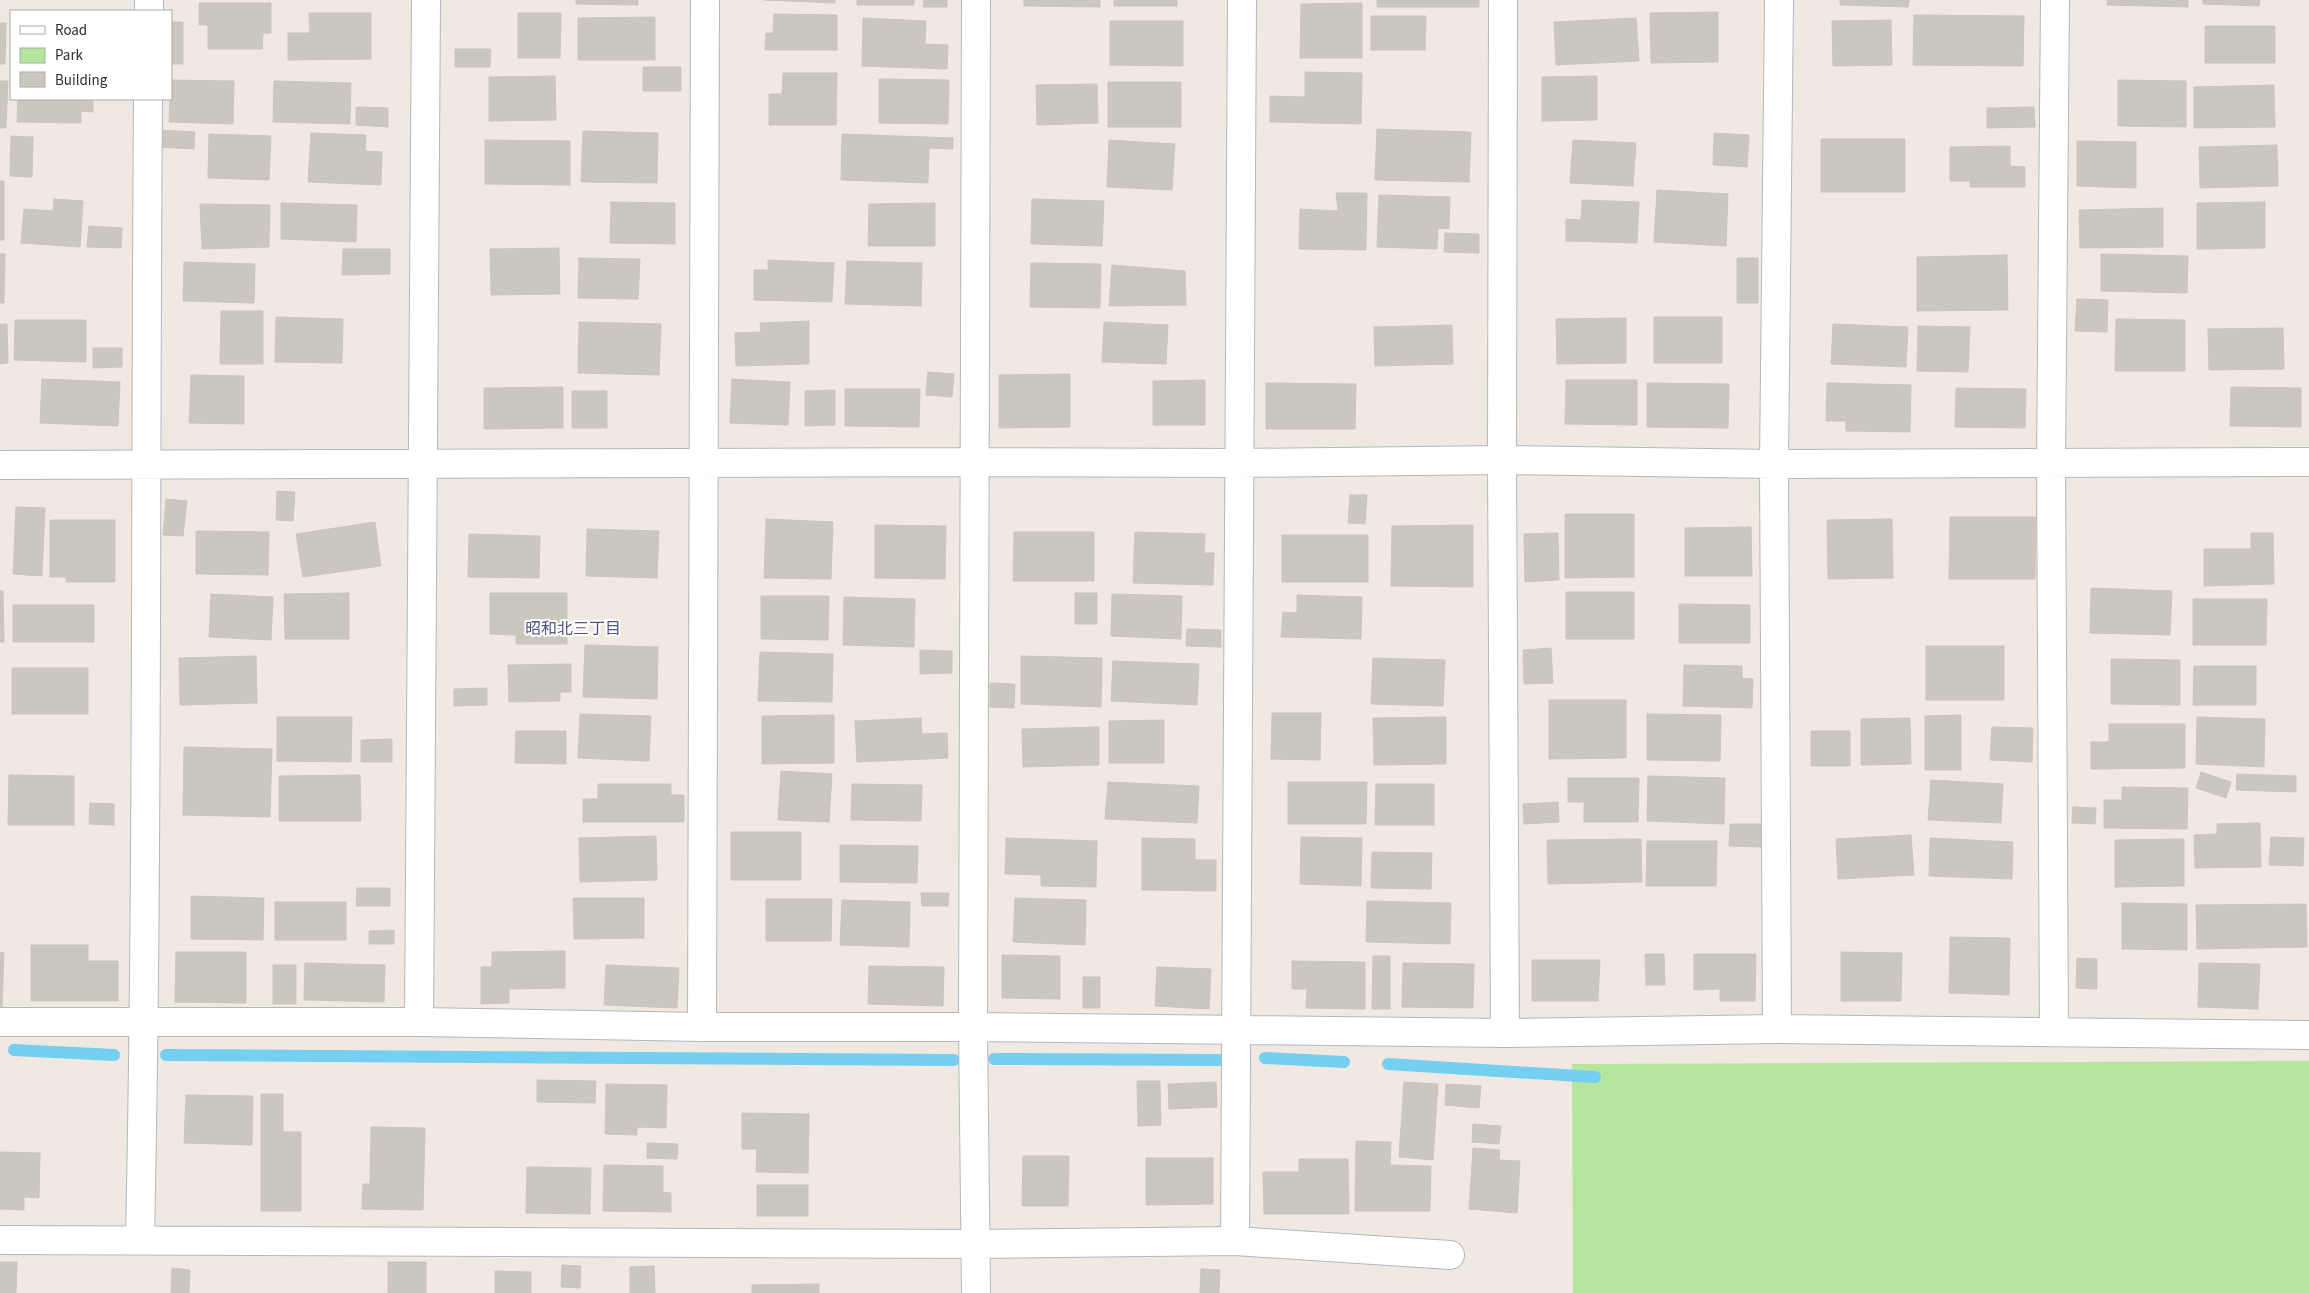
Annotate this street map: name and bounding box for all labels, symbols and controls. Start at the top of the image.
legend [10,10,172,100]
text: Road [55,20,87,41]
text: Park [55,45,84,66]
text: Building [55,70,108,91]
district label: 昭和北三丁目 [525,618,621,640]

